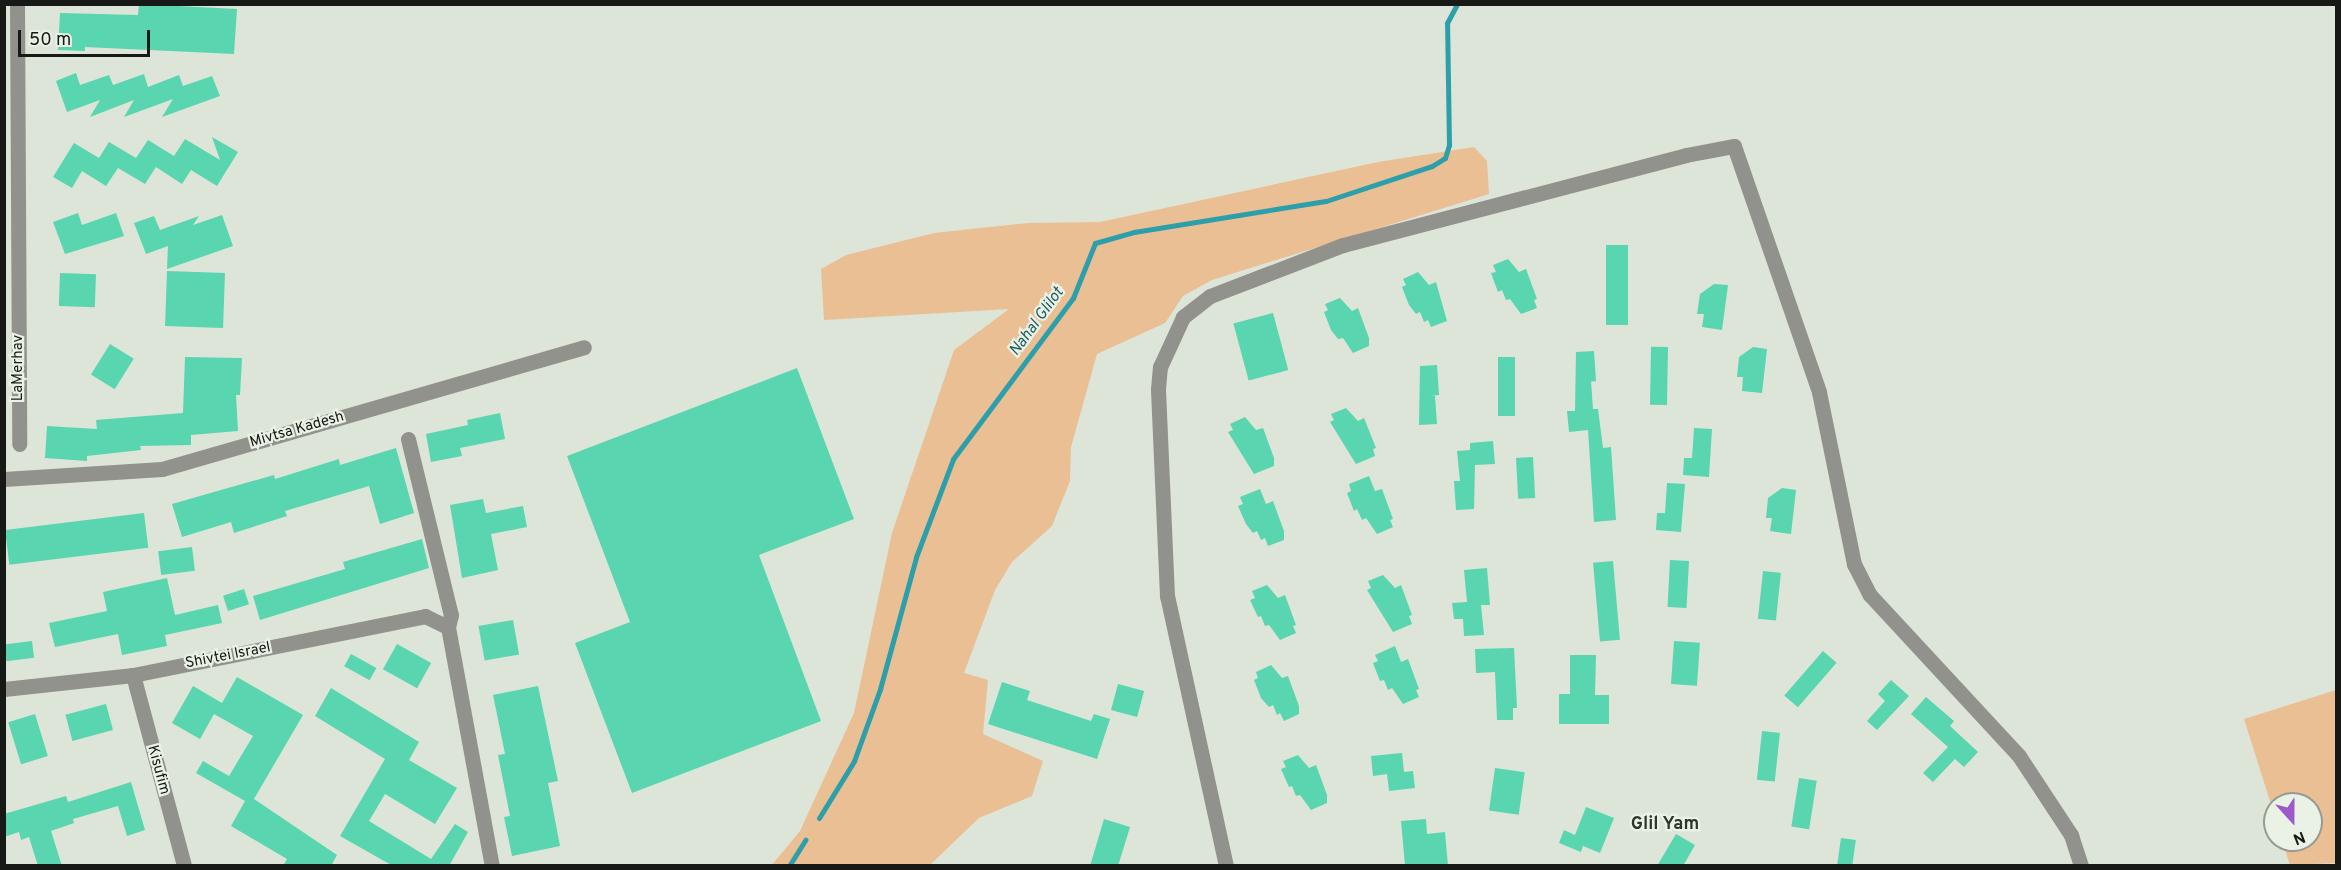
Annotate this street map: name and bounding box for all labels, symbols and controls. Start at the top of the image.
scale bar [21,18,153,56]
text: 50 m [29,29,71,52]
water label: Nahal Glilot [1006,284,1068,360]
street label: LaMerhav [10,335,28,401]
street label: Mivtsa Kadesh [248,408,346,452]
street label: Shivtei Israel [184,639,272,673]
street label: Kisufim [143,743,173,797]
north arrow [2263,792,2323,852]
district label: Glil Yam [1630,814,1700,836]
text: N [2290,826,2308,848]

